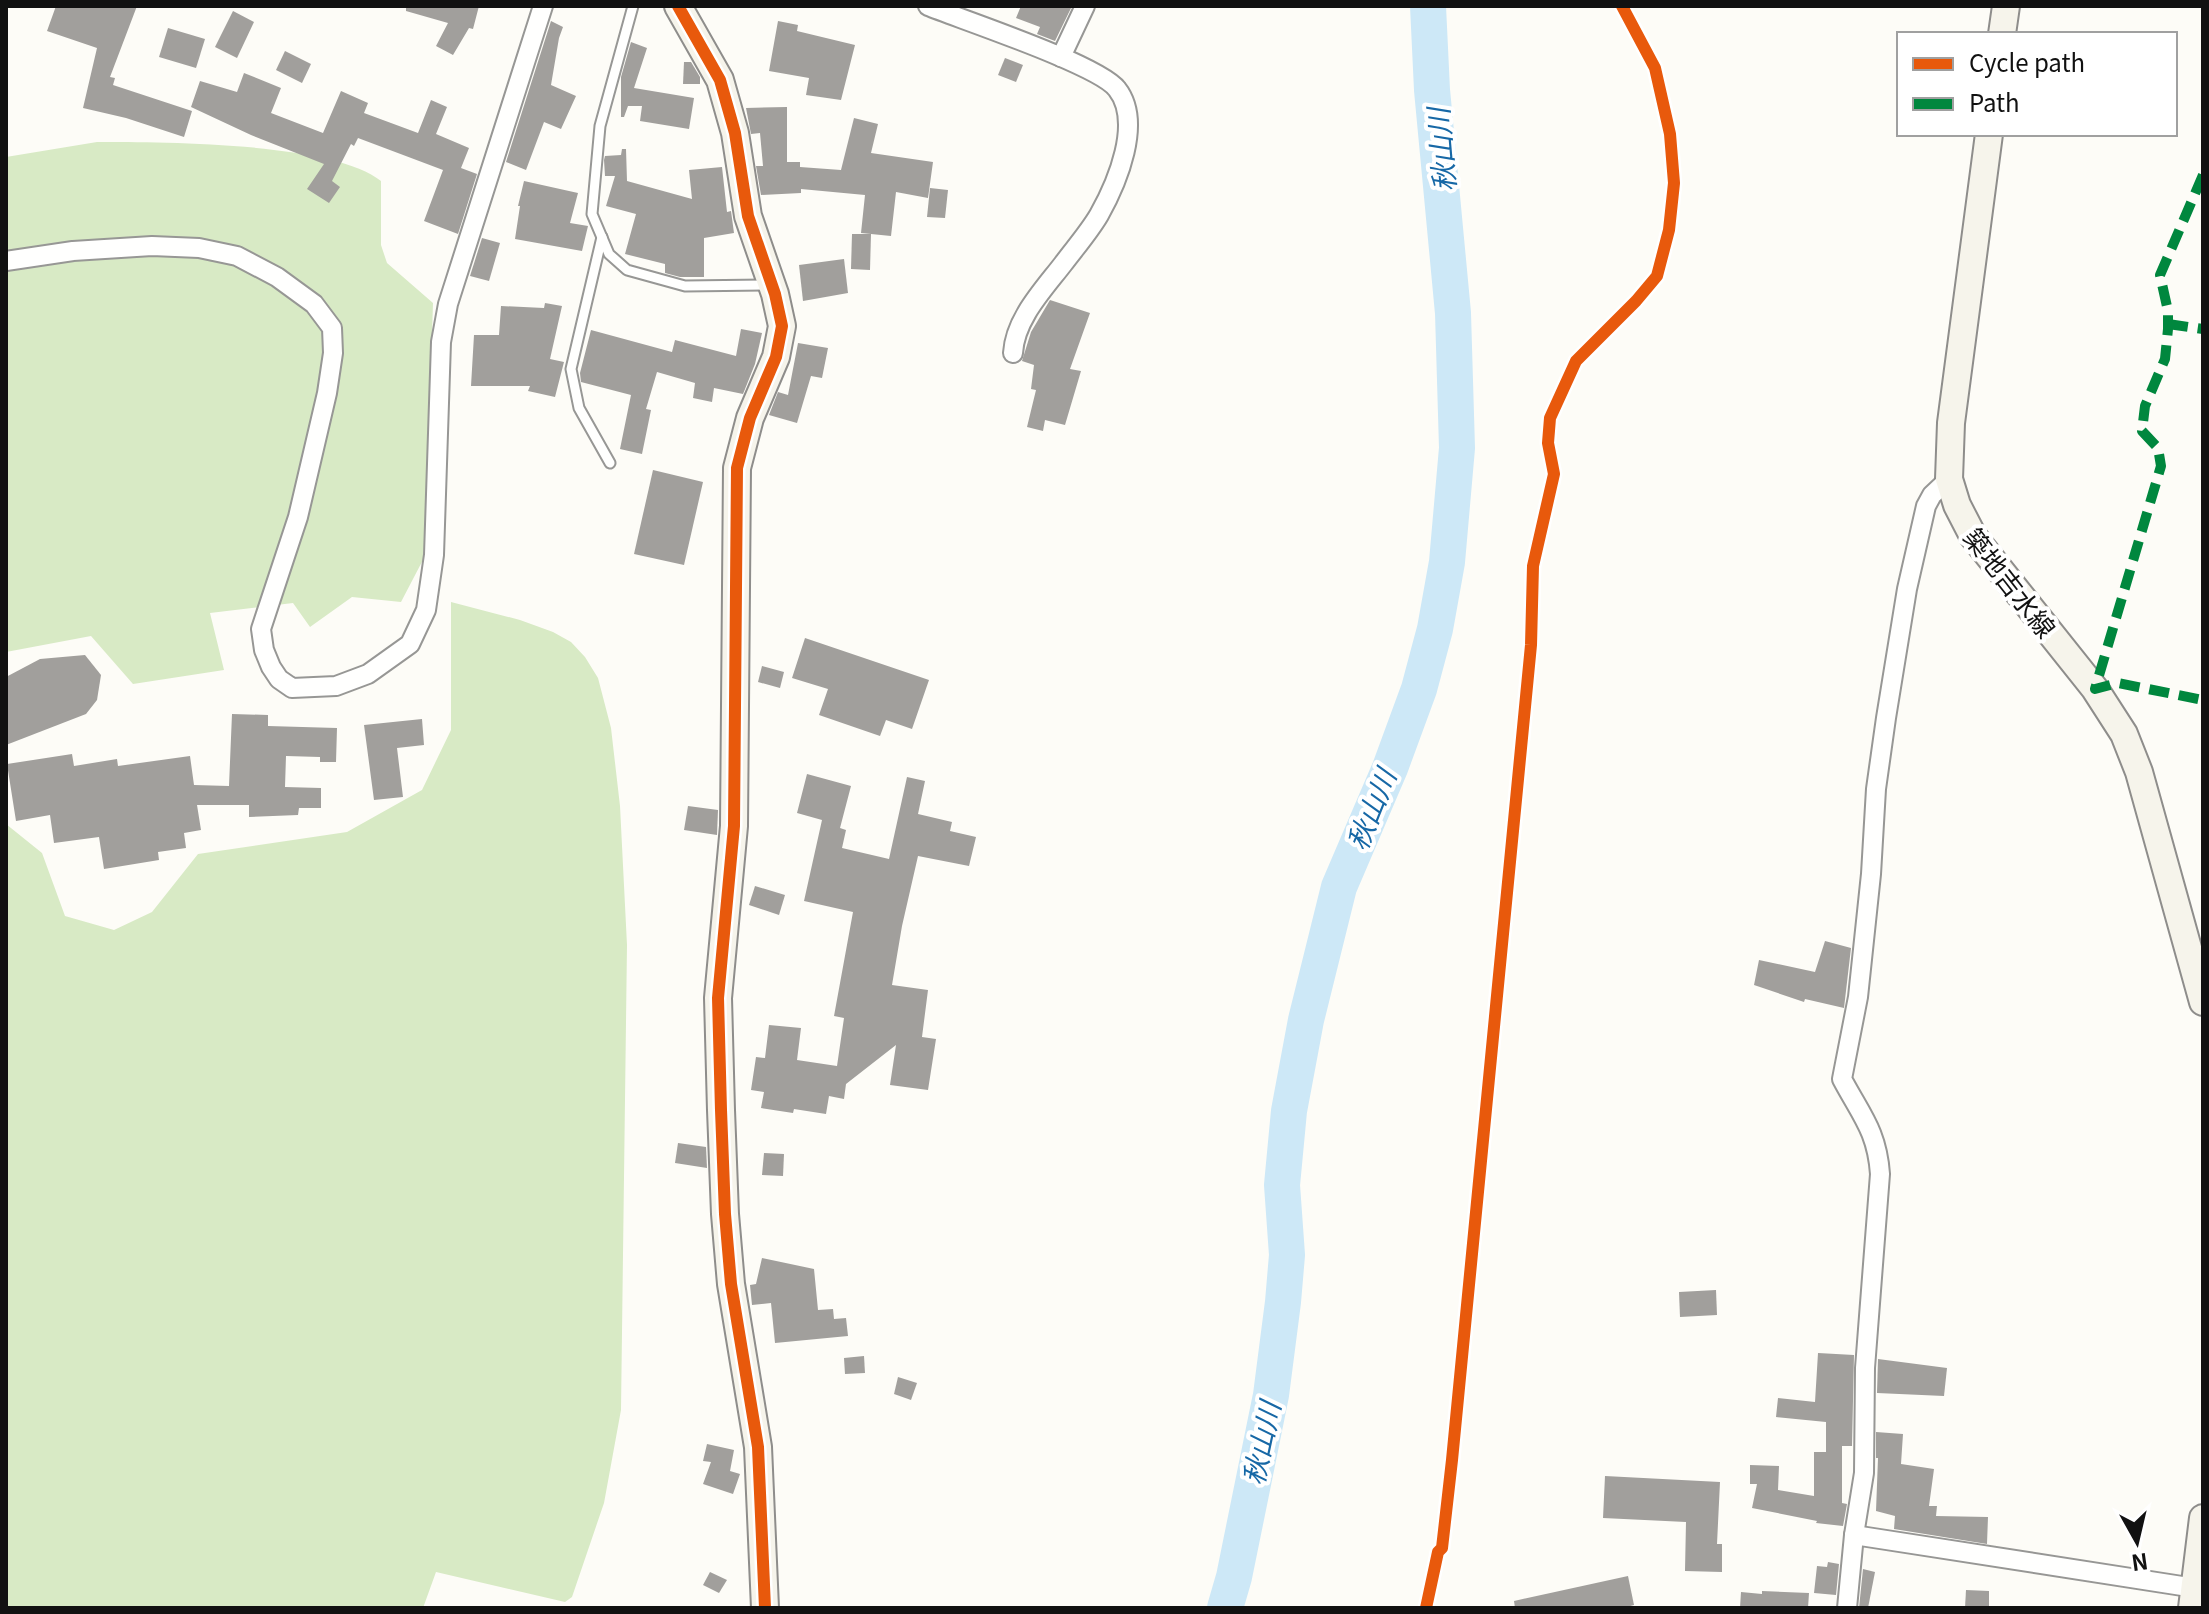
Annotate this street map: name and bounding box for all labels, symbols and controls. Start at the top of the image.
legend [1897,32,2177,136]
text: Cycle path [1969,44,2085,79]
text: Path [1969,84,2020,119]
water label: 秋山川 [1416,103,1464,194]
street label: 築地吉水線 [1956,519,2066,645]
water label: 秋山川 [1336,760,1405,855]
water label: 秋山川 [1232,1395,1289,1488]
north arrow [2097,1502,2177,1582]
text: N [2130,1547,2150,1581]

